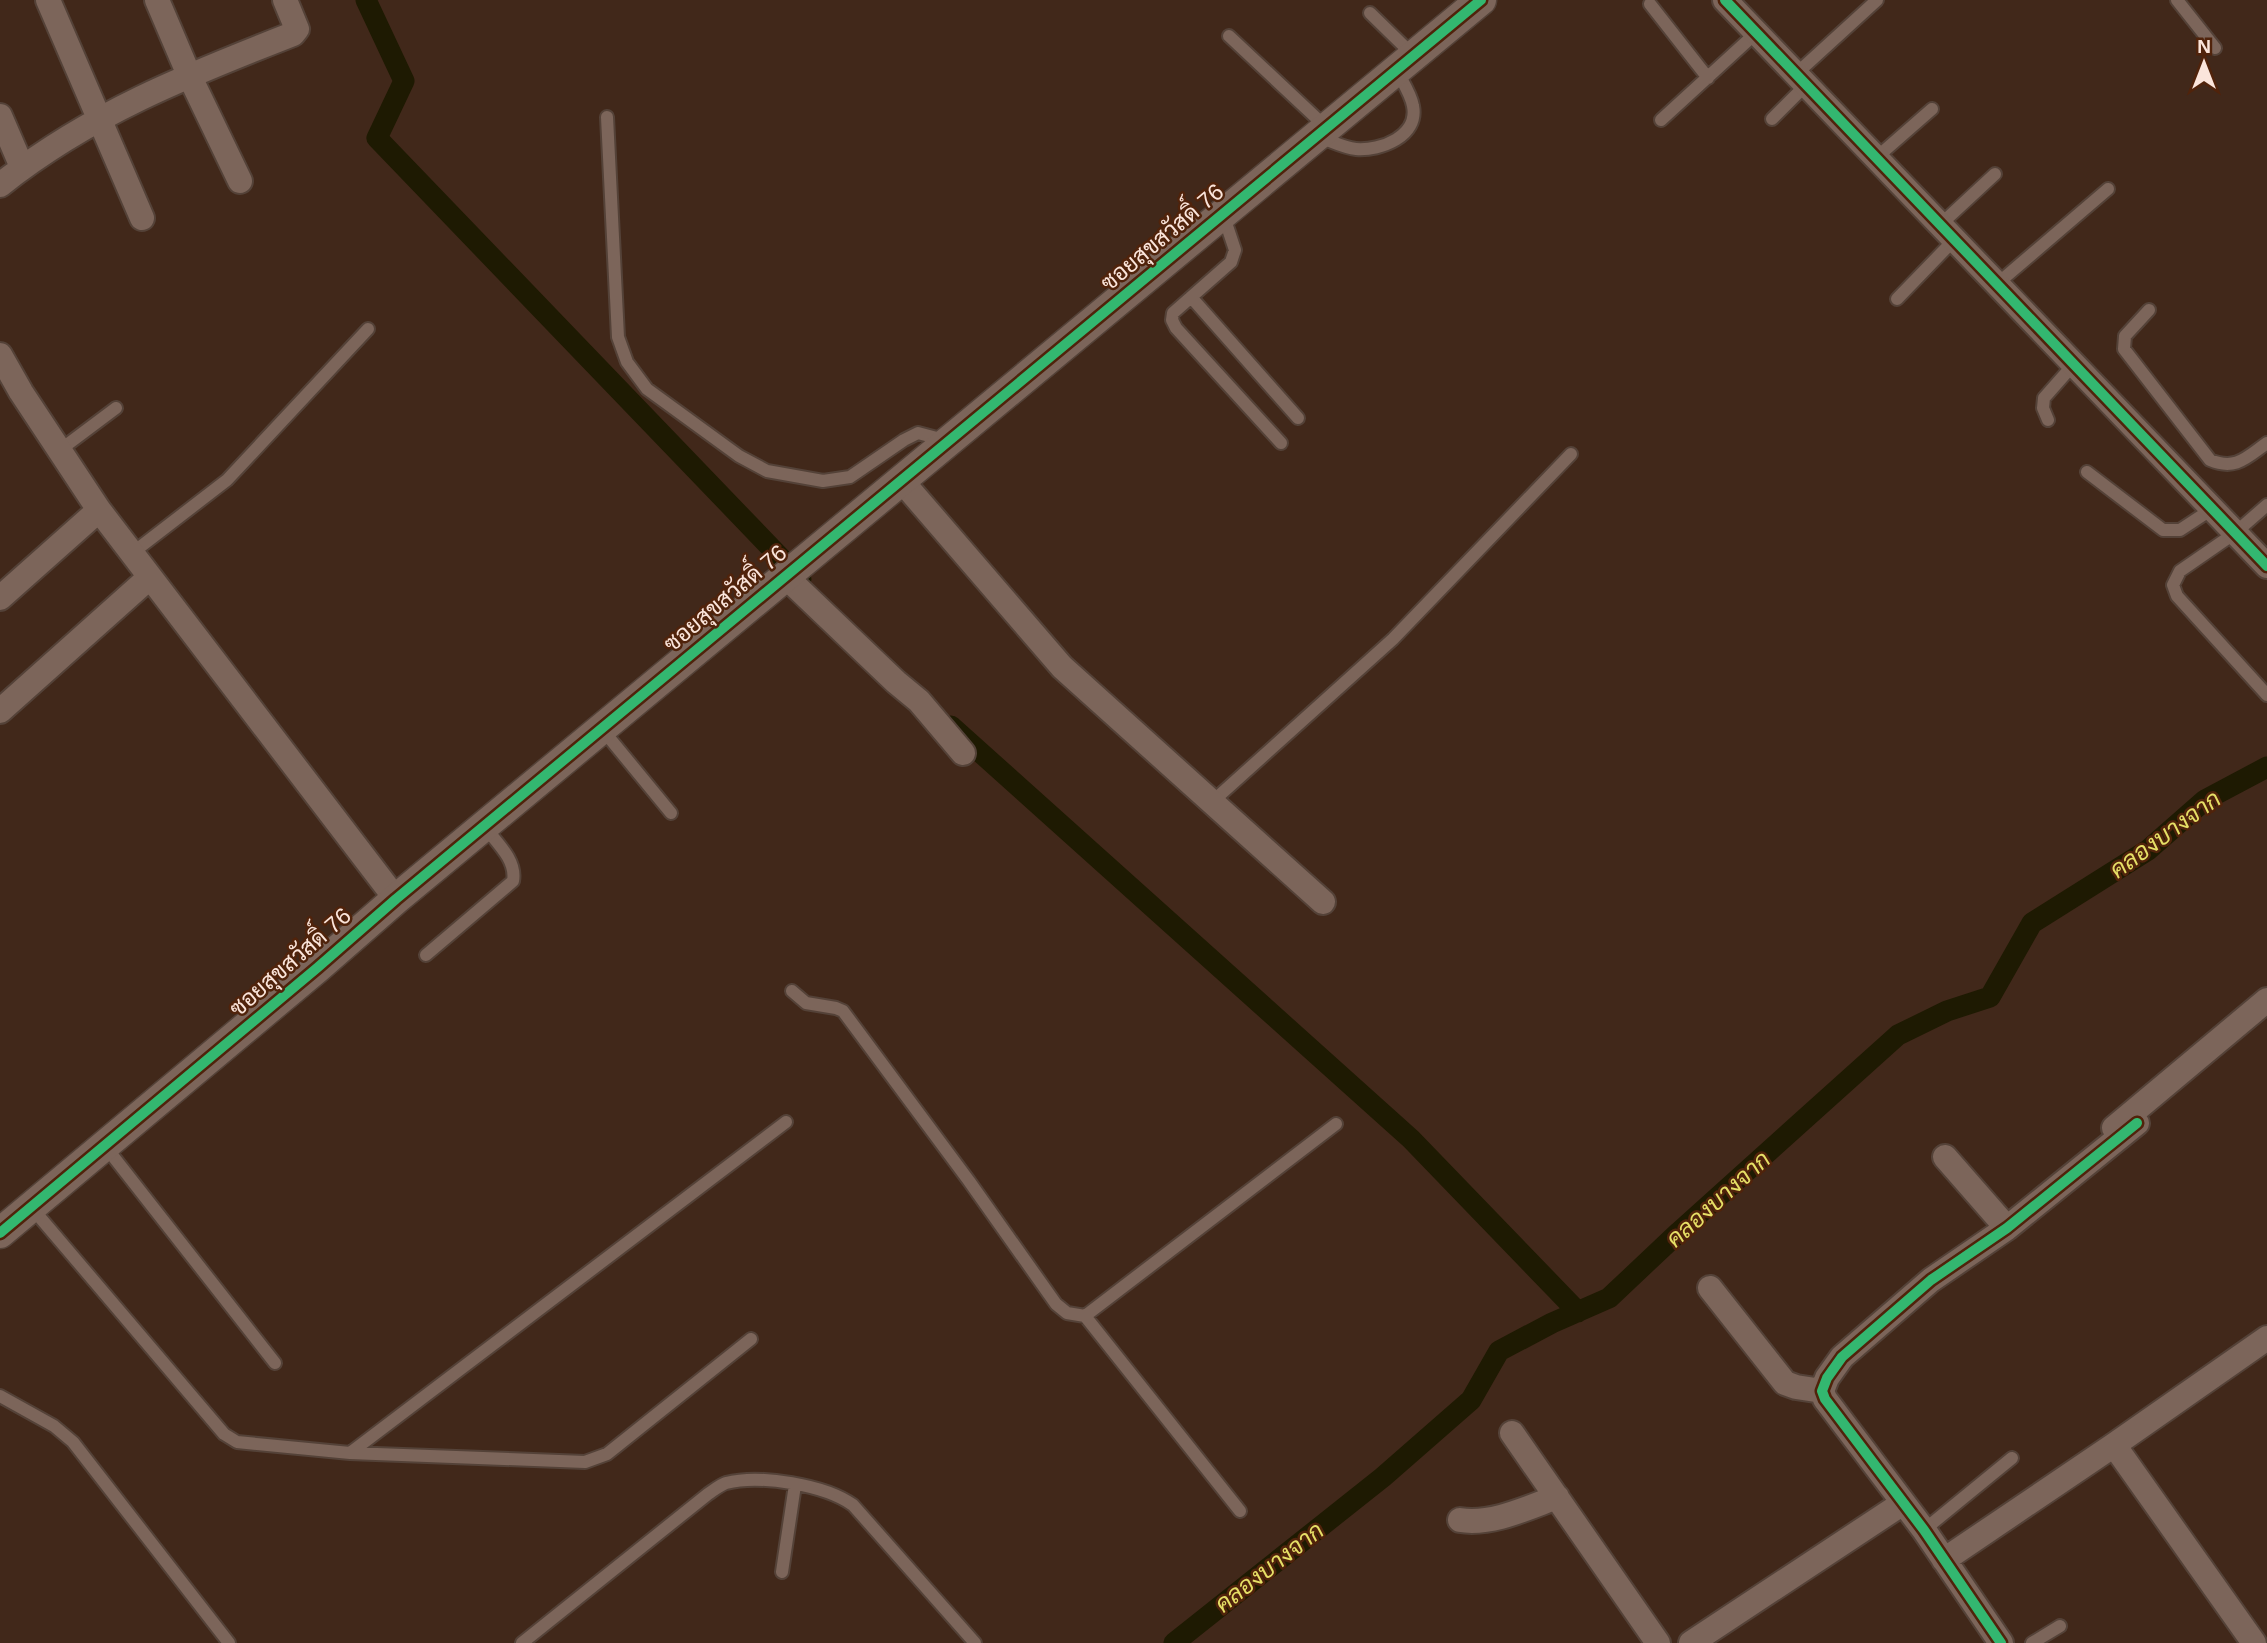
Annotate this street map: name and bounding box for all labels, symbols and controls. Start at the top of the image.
north arrow [2169,28,2239,98]
text: N [2197,36,2211,57]
street label: ซอยสุขสวัสดิ์ 76 [1090,171,1230,298]
street label: ซอยสุขสวัสดิ์ 76 [653,532,793,659]
water label: คลองบางจาก [2104,785,2226,883]
street label: ซอยสุขสวัสดิ์ 76 [218,896,358,1024]
water label: คลองบางจาก [1661,1145,1775,1253]
water label: คลองบางจาก [1209,1516,1329,1618]

